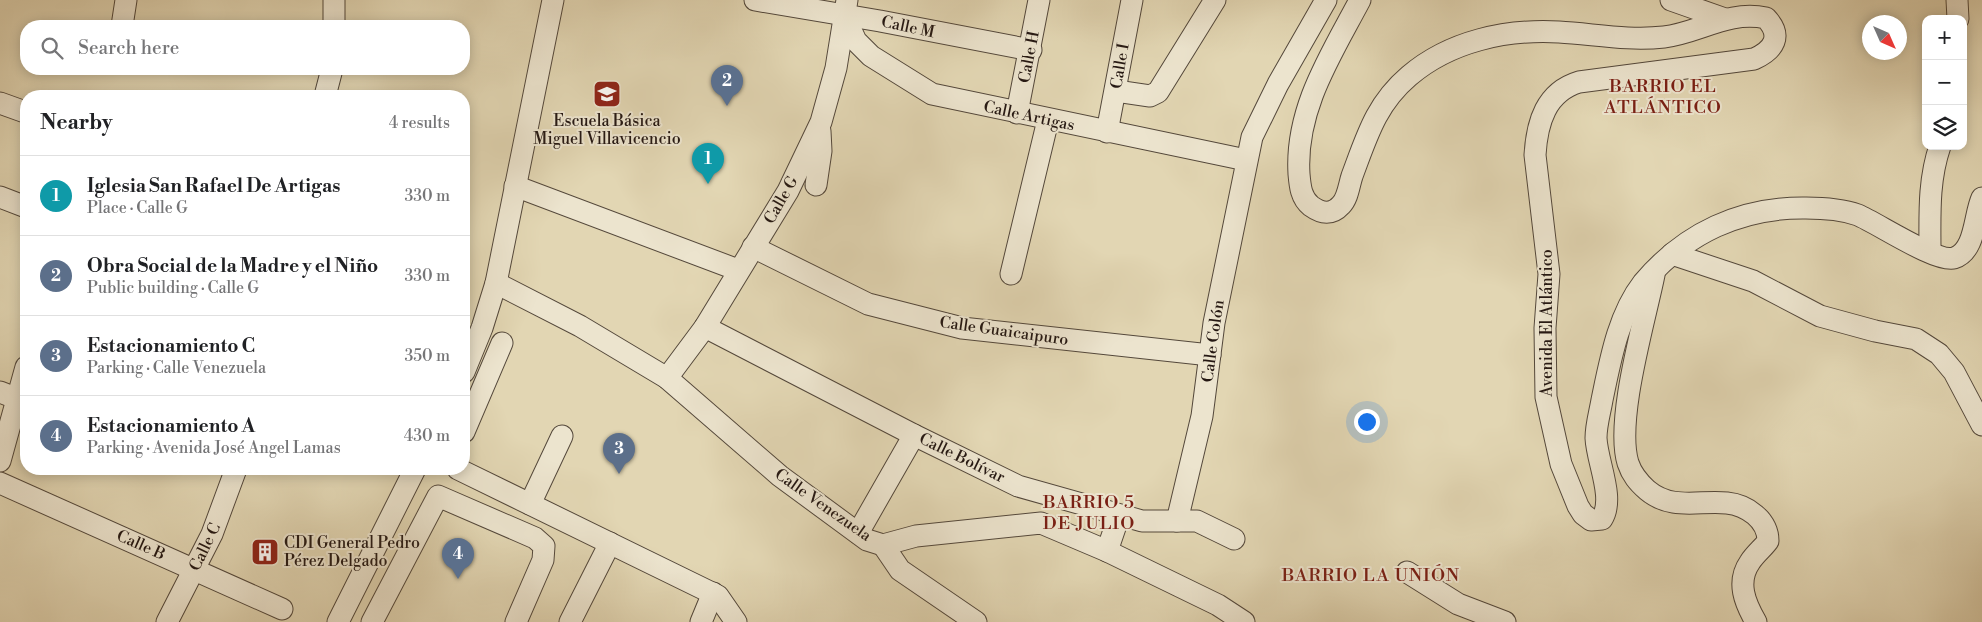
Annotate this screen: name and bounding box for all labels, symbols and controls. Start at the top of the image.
street label: Calle M [879,12,937,42]
north arrow [1862,15,1907,60]
map controls [1922,15,1967,150]
button: + [1922,15,1967,60]
search box [20,20,470,75]
street label: Calle H [1014,29,1044,85]
icon: search [38,34,66,62]
text: Search here [78,36,179,60]
street label: Calle I [1106,42,1134,90]
button: − [1922,60,1967,105]
pin: 2 [711,65,743,106]
district label: BARRIO EL ATLÁNTICO [1603,75,1722,119]
school or university icon: Escuela Básica Miguel Villavicencio [592,79,622,109]
street label: Calle Artigas [982,97,1076,135]
button: layers [1922,105,1967,150]
text: Nearby [40,110,113,136]
place label: Escuela Básica Miguel Villavicencio [533,111,681,149]
text: 4 results [389,113,450,133]
pin: 1 [692,143,724,184]
street label: Calle G [759,172,803,227]
text: Iglesia San Rafael De Artigas [87,174,340,198]
text: 1 [52,186,60,206]
text: 330 m [404,186,450,206]
text: Place · Calle G [87,198,188,218]
street label: Avenida El Atlántico [1537,249,1557,398]
text: Obra Social de la Madre y el Niño [87,254,378,278]
text: 2 [51,266,61,286]
text: 330 m [404,266,450,286]
text: Public building · Calle G [87,278,259,298]
street label: Calle Colón [1197,298,1229,384]
street label: Calle Guaicaipuro [938,312,1070,350]
text: Estacionamiento C [87,334,255,358]
text: 3 [51,346,61,366]
text: 350 m [404,346,450,366]
text: Parking · Calle Venezuela [87,358,266,378]
your location [1354,409,1380,435]
text: Estacionamiento A [87,414,255,438]
text: 4 [51,426,61,446]
text: 430 m [404,426,450,446]
street label: Calle Bolívar [916,429,1008,487]
pin: 3 [603,433,635,474]
text: Parking · Avenida José Angel Lamas [87,438,341,458]
street label: Calle Venezuela [771,464,876,546]
district label: BARRIO 5 DE JULIO [1042,491,1135,535]
street label: Calle C [185,520,225,574]
street label: Calle B [114,525,168,565]
place label: CDI General Pedro Pérez Delgado [284,533,420,571]
building icon: CDI General Pedro Pérez Delgado [250,537,280,567]
pin: 4 [442,538,474,579]
district label: BARRIO LA UNIÓN [1281,564,1460,587]

